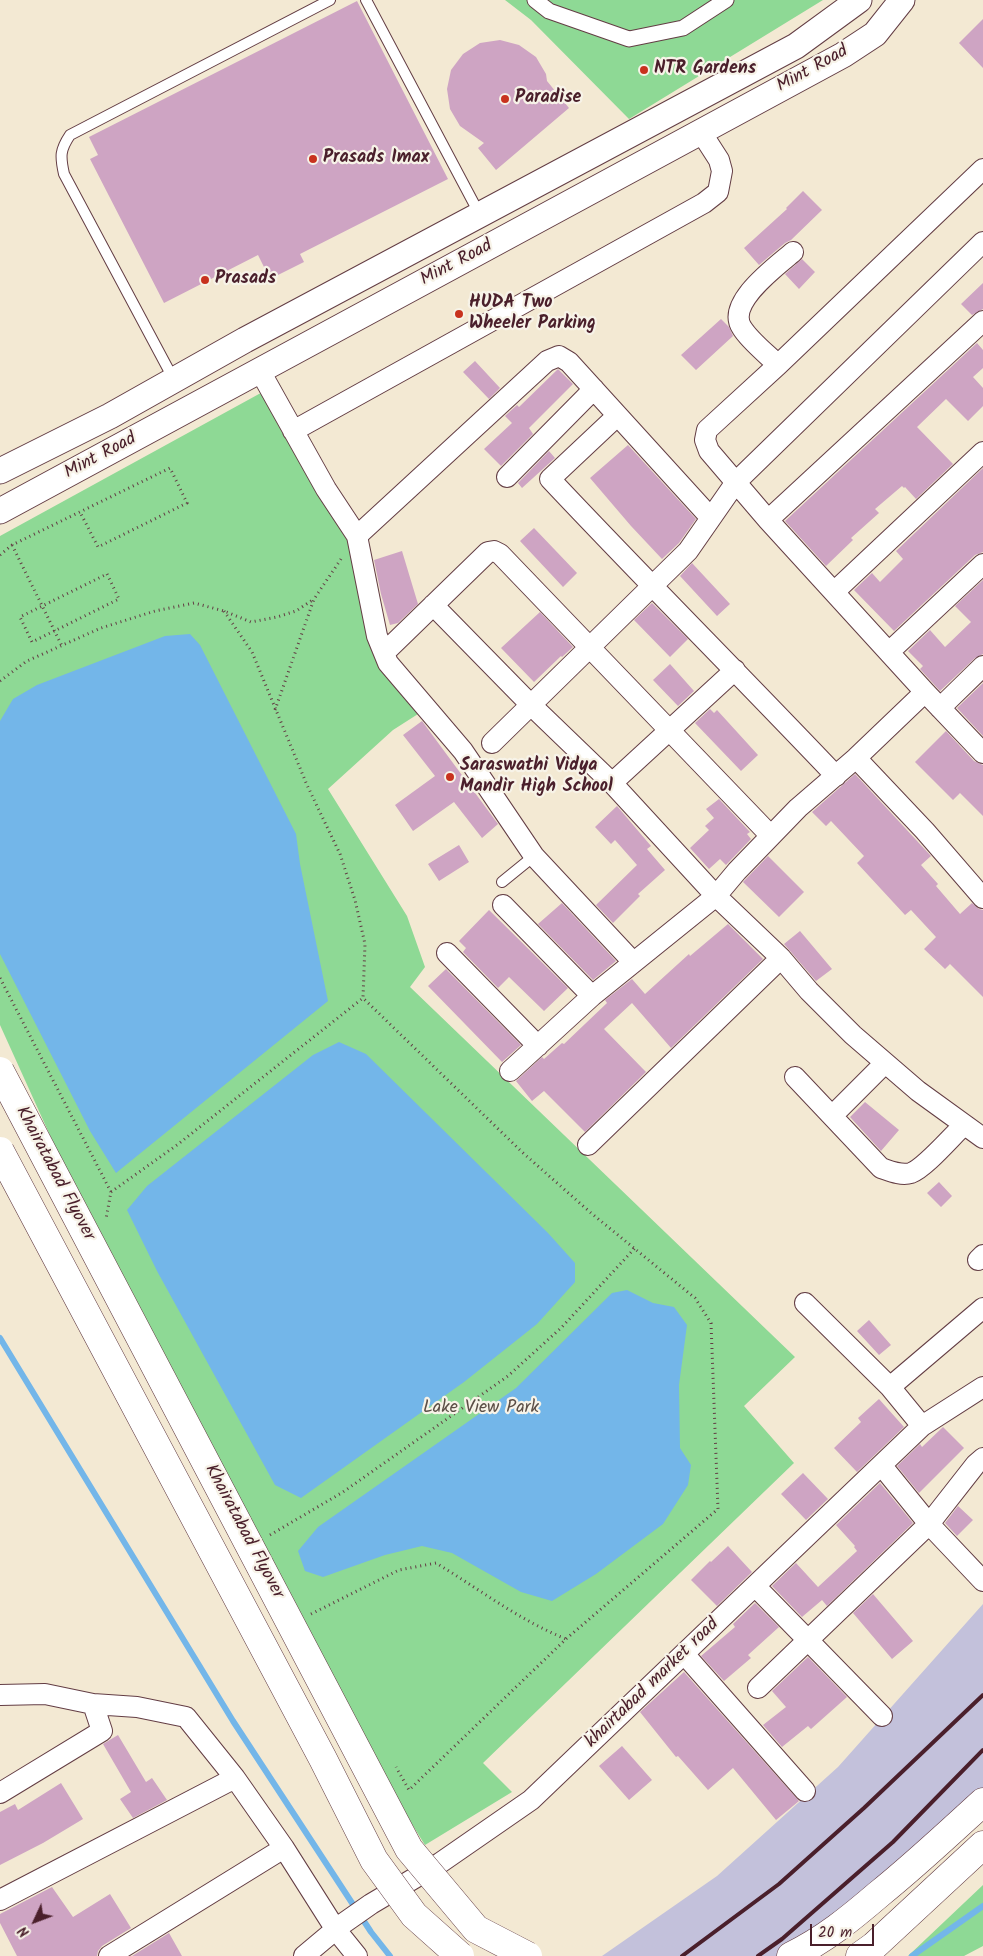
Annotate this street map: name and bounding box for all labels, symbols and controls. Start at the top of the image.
street label: Mint Road [773,42,853,98]
place label: NTR Gardens [654,59,756,81]
marker: NTR Gardens [638,64,650,76]
place label: Paradise [515,88,581,110]
marker: Paradise [499,93,511,105]
place label: Prasads Imax [323,148,429,170]
marker: Prasads Imax [307,153,319,165]
street label: Mint Road [417,236,497,292]
place label: Prasads [215,269,276,291]
marker: Prasads [199,274,211,286]
place label: HUDA Two Wheeler Parking [469,293,596,336]
marker: HUDA Two Wheeler Parking [453,308,465,320]
street label: Mint Road [61,429,141,485]
place label: Saraswathi Vidya Mandir High School [460,756,613,799]
marker: Saraswathi Vidya Mandir High School [444,771,456,783]
street label: Khairatabad Flyover [9,1103,99,1245]
park label: Lake View Park [423,1398,539,1420]
street label: Khairatabad Flyover [198,1461,288,1603]
street label: khairtabad market road [582,1615,724,1753]
north arrow [10,1896,60,1946]
scale bar [813,1914,877,1946]
text: N [13,1920,35,1942]
text: 20 m [818,1921,852,1945]

